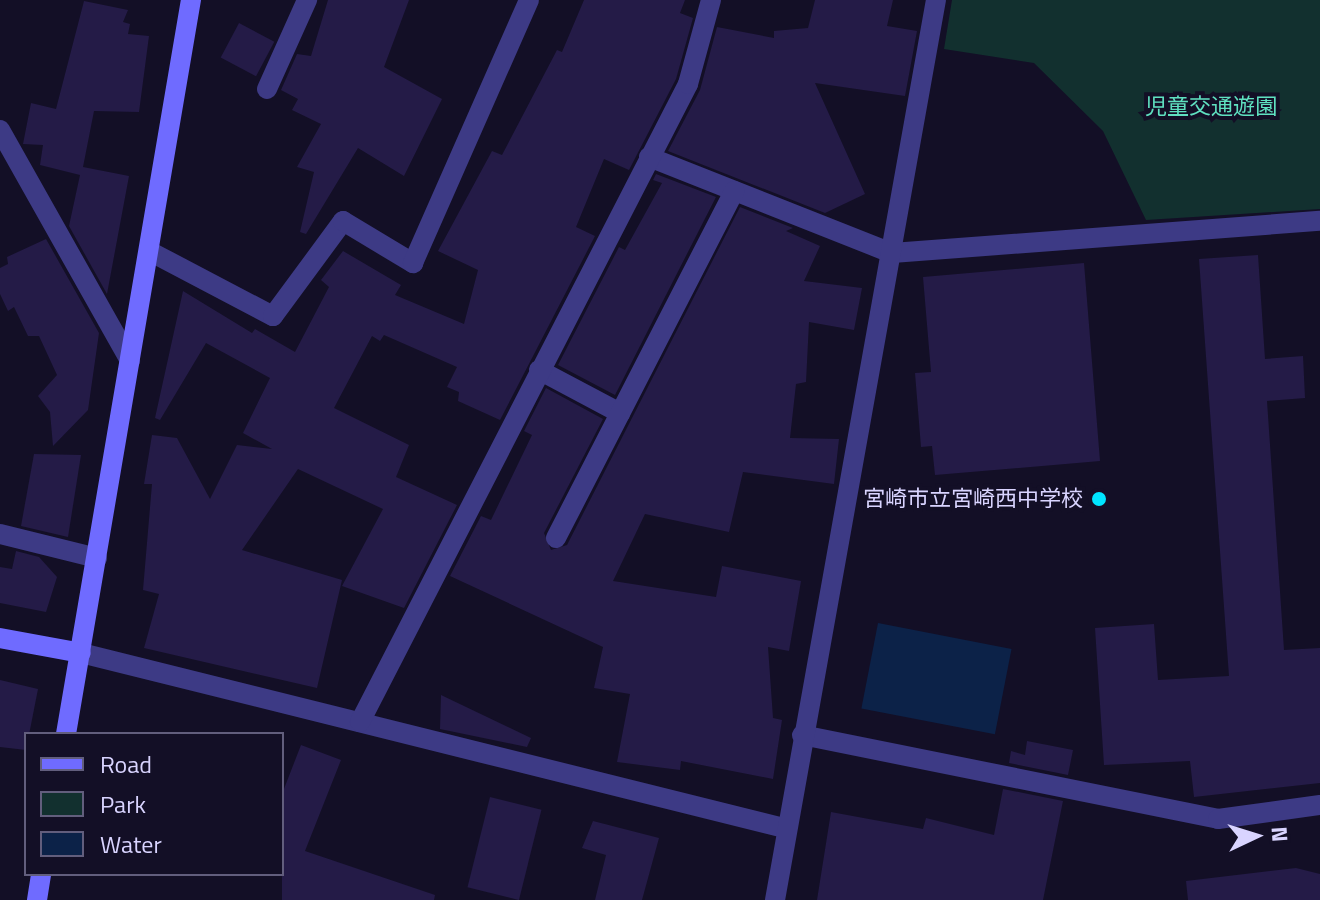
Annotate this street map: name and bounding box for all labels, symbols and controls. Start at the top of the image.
park label: 児童交通遊園 [1145,94,1277,120]
place label: 宮崎市立宮崎西中学校 [863,486,1083,512]
marker: 宮崎市立宮崎西中学校 [1090,490,1108,508]
legend [24,732,284,876]
text: Road [100,746,152,782]
text: Park [100,786,146,822]
north arrow [1216,796,1296,876]
text: Water [100,826,162,862]
text: N [1262,826,1297,843]

